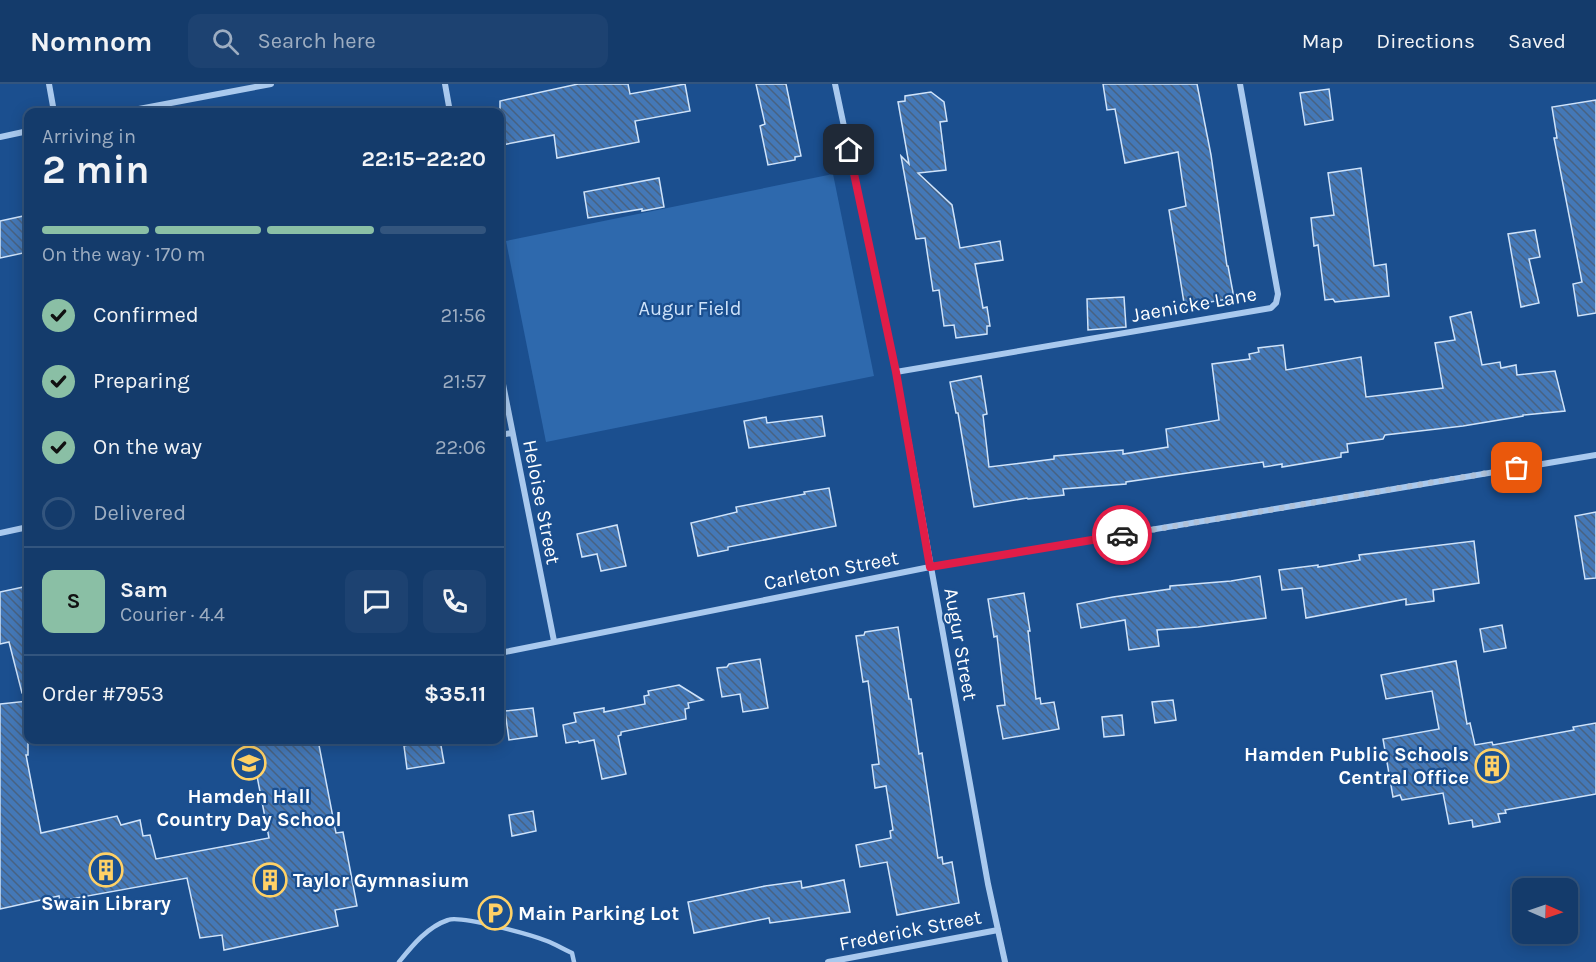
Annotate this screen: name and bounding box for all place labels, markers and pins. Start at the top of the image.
pin [823,124,874,175]
pin [1491,442,1542,493]
place label: Hamden Public Schools Central Office [1244,743,1469,789]
school or university icon: Hamden Hall Country Day School [231,745,267,781]
building icon: Hamden Public Schools Central Office [1474,748,1510,784]
place label: Hamden Hall Country Day School [157,785,341,831]
building icon: Swain Library [88,852,124,888]
building icon: Taylor Gymnasium [252,862,288,898]
place label: Taylor Gymnasium [293,869,469,892]
place label: Swain Library [41,892,171,915]
parking icon: Main Parking Lot [477,895,513,931]
place label: Main Parking Lot [518,902,679,925]

